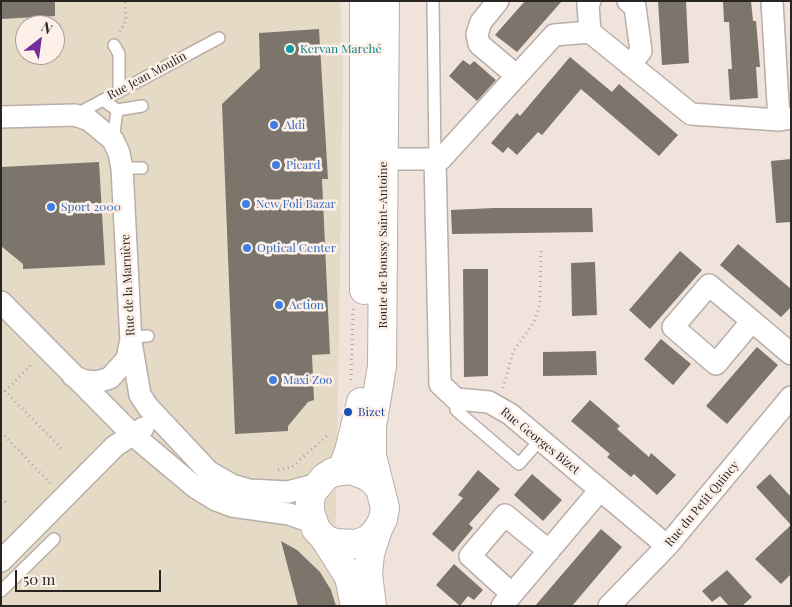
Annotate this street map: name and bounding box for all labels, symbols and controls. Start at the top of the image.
north arrow [15,15,65,65]
text: N [38,17,56,38]
place label: Kervan Marché [300,42,382,56]
marker: Kervan Marché [284,43,296,55]
street label: Rue Jean Moulin [105,49,189,103]
place label: Aldi [284,118,305,132]
marker: Aldi [268,119,280,131]
place label: Picard [286,158,320,172]
marker: Picard [270,159,282,171]
street label: Route de Boussy Saint-Antoine [376,161,390,329]
place label: New Foli Bazar [256,197,336,211]
marker: New Foli Bazar [240,198,252,210]
place label: Sport 2000 [61,200,121,214]
marker: Sport 2000 [45,201,57,213]
street label: Rue de la Marnière [118,234,138,336]
place label: Optical Center [257,241,336,255]
marker: Optical Center [241,242,253,254]
place label: Action [289,298,324,312]
marker: Action [273,299,285,311]
place label: Maxi Zoo [283,373,332,387]
marker: Maxi Zoo [267,374,279,386]
place label: Bizet [358,405,385,419]
street label: Rue Georges Bizet [497,405,583,477]
marker: Bizet [342,406,354,418]
street label: Rue du Petit Quincy [662,458,742,550]
scale bar [18,560,164,592]
text: 50 m [23,569,55,589]

